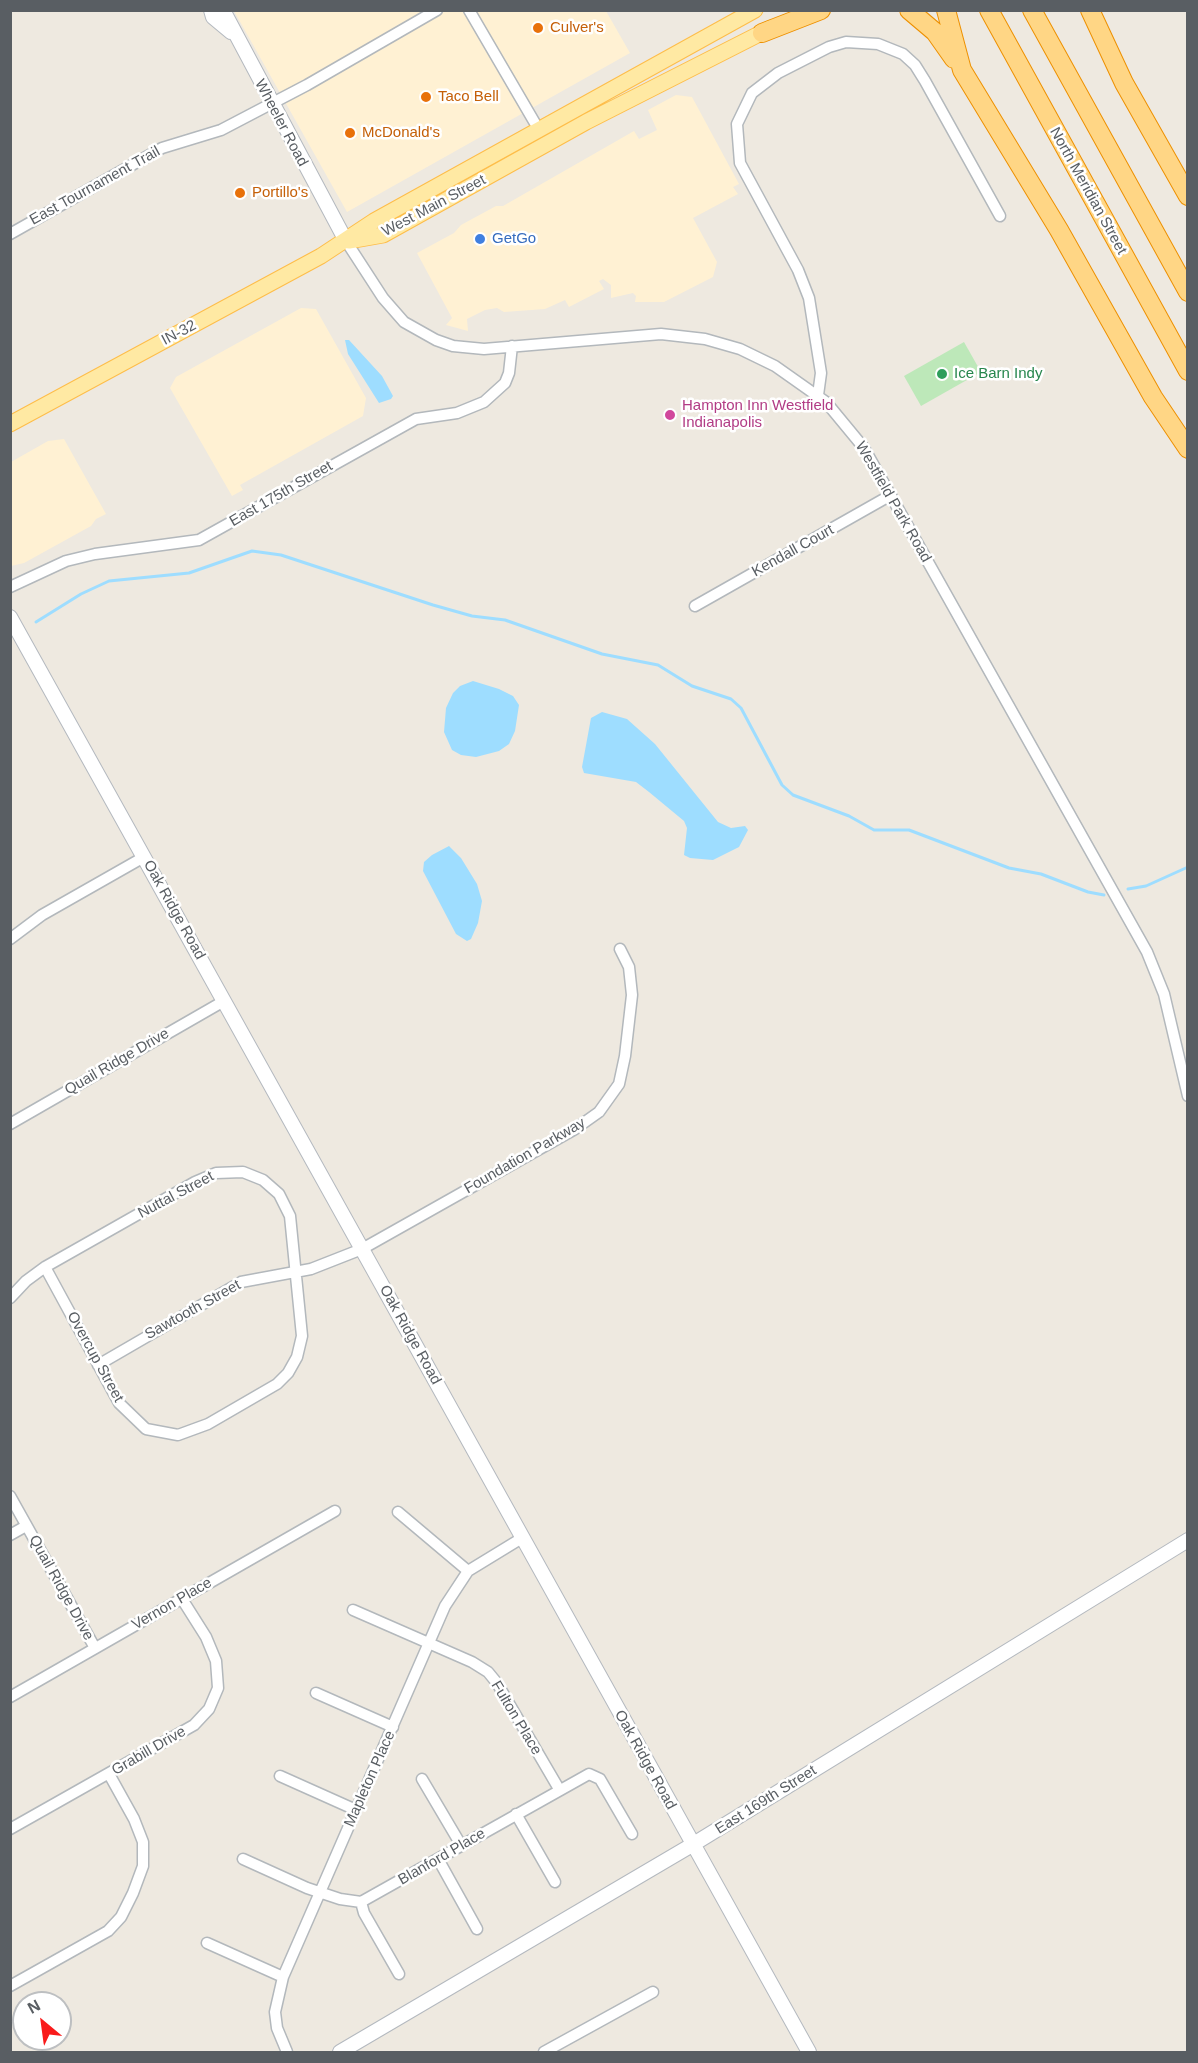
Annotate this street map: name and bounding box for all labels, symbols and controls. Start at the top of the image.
place label: Culver's [550,19,604,37]
marker: Culver's [531,21,545,35]
street label: Wheeler Road [251,76,311,170]
place label: Taco Bell [438,88,499,106]
marker: Taco Bell [419,90,433,104]
place label: McDonald's [362,124,440,142]
street label: North Meridian Street [1046,124,1130,258]
marker: McDonald's [343,126,357,140]
street label: East Tournament Trail [27,143,163,229]
street label: West Main Street [379,171,489,241]
place label: Portillo's [252,184,308,202]
marker: Portillo's [233,186,247,200]
place label: GetGo [492,230,536,248]
marker: GetGo [473,232,487,246]
street label: IN-32 [159,316,199,350]
place label: Ice Barn Indy [954,365,1042,383]
marker: Ice Barn Indy [935,367,949,381]
place label: Hampton Inn Westfield Indianapolis [682,397,833,432]
marker: Hampton Inn Westfield Indianapolis [663,408,677,422]
street label: Westfield Park Road [851,438,935,566]
street label: East 175th Street [226,457,336,531]
street label: Kendall Court [749,521,837,581]
street label: Oak Ridge Road [139,857,209,963]
street label: Quail Ridge Drive [62,1025,172,1099]
street label: Foundation Parkway [461,1114,589,1198]
street label: Nuttal Street [135,1167,217,1223]
street label: Sawtooth Street [142,1276,244,1344]
street label: Oak Ridge Road [375,1282,445,1388]
street label: Overcup Street [63,1309,127,1405]
street label: Quail Ridge Drive [25,1532,97,1644]
street label: Vernon Place [129,1574,215,1634]
street label: Fulton Place [487,1678,545,1758]
street label: Oak Ridge Road [610,1707,680,1813]
street label: Grabill Drive [109,1723,189,1779]
street label: Mapleton Place [341,1728,399,1830]
street label: East 169th Street [712,1762,820,1838]
street label: Blanford Place [395,1825,489,1889]
north arrow [12,1991,72,2051]
text: N [25,1996,43,2017]

